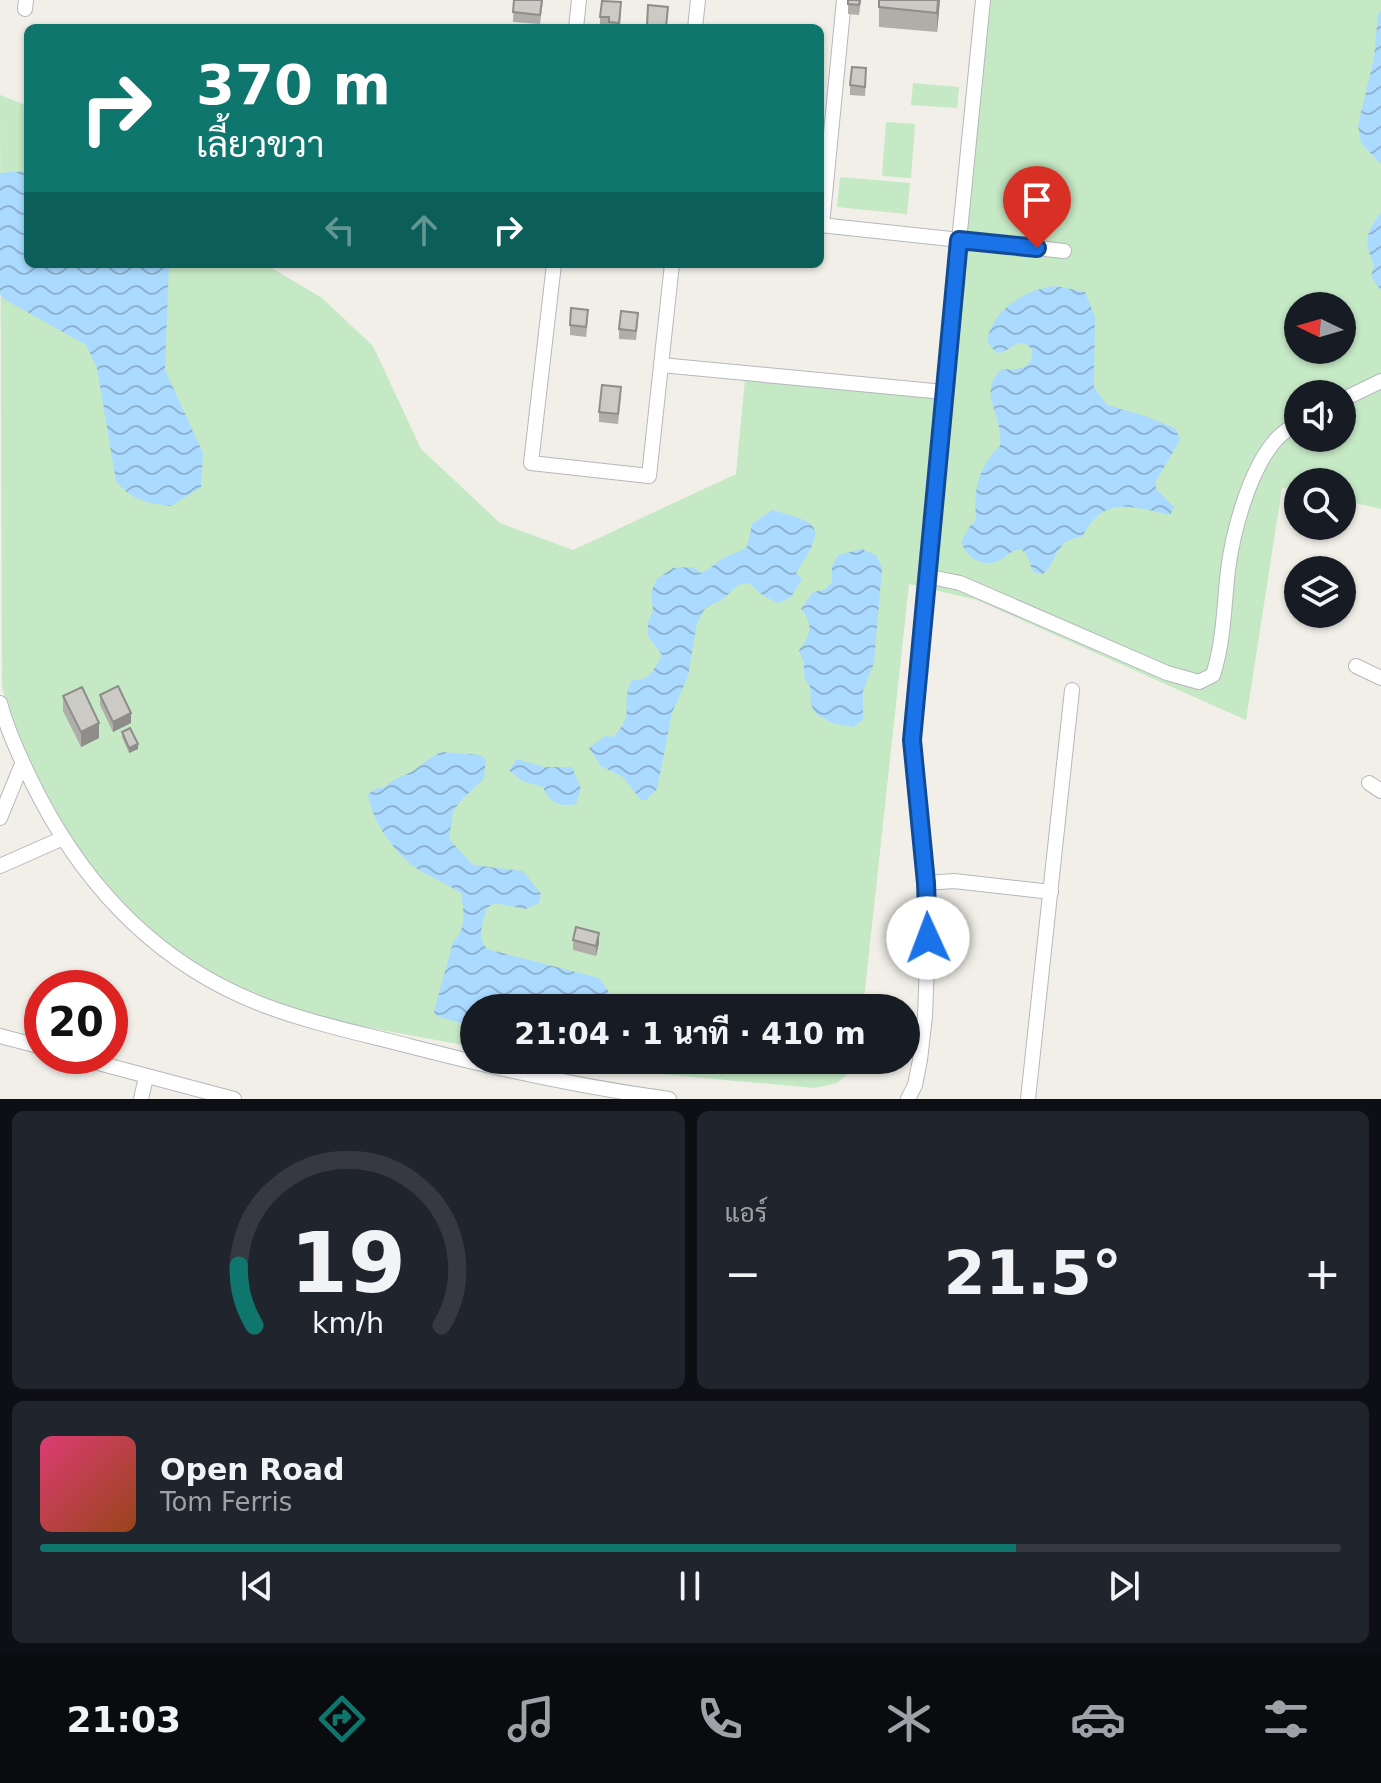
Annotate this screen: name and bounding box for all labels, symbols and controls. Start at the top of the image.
text: 370 m [196,52,391,117]
icon: right [64,56,168,160]
text: เลี้ยวขวา [196,124,324,165]
pin [1003,166,1071,248]
icon: arrive [1015,178,1059,222]
icon: left [318,208,362,252]
icon: ahead [402,208,446,252]
icon: right [486,208,530,252]
north arrow [1284,292,1356,364]
map controls [1284,292,1356,628]
button: sound [1284,380,1356,452]
button: search [1284,468,1356,540]
button: layers [1284,556,1356,628]
position arrow [886,896,970,980]
speed limit sign: 20 [24,970,128,1074]
text: 21:04 · 1 นาที · 410 m [514,1016,866,1051]
text: แอร์ [725,1198,767,1228]
text: 19 [290,1215,406,1312]
text: 21.5° [944,1238,1122,1308]
text: − [725,1248,761,1299]
text: + [1304,1248,1341,1299]
text: km/h [312,1306,384,1340]
text: Open Road [160,1452,345,1487]
text: Tom Ferris [160,1487,292,1517]
icon: previous [235,1564,279,1608]
icon: pause [668,1564,712,1608]
icon: next [1102,1564,1146,1608]
icon: directions [314,1691,370,1747]
icon: music [503,1691,559,1747]
icon: phone [692,1691,748,1747]
icon: climate [881,1691,937,1747]
icon: car [1070,1691,1126,1747]
icon: filters [1258,1691,1314,1747]
text: 21:03 [66,1699,181,1740]

